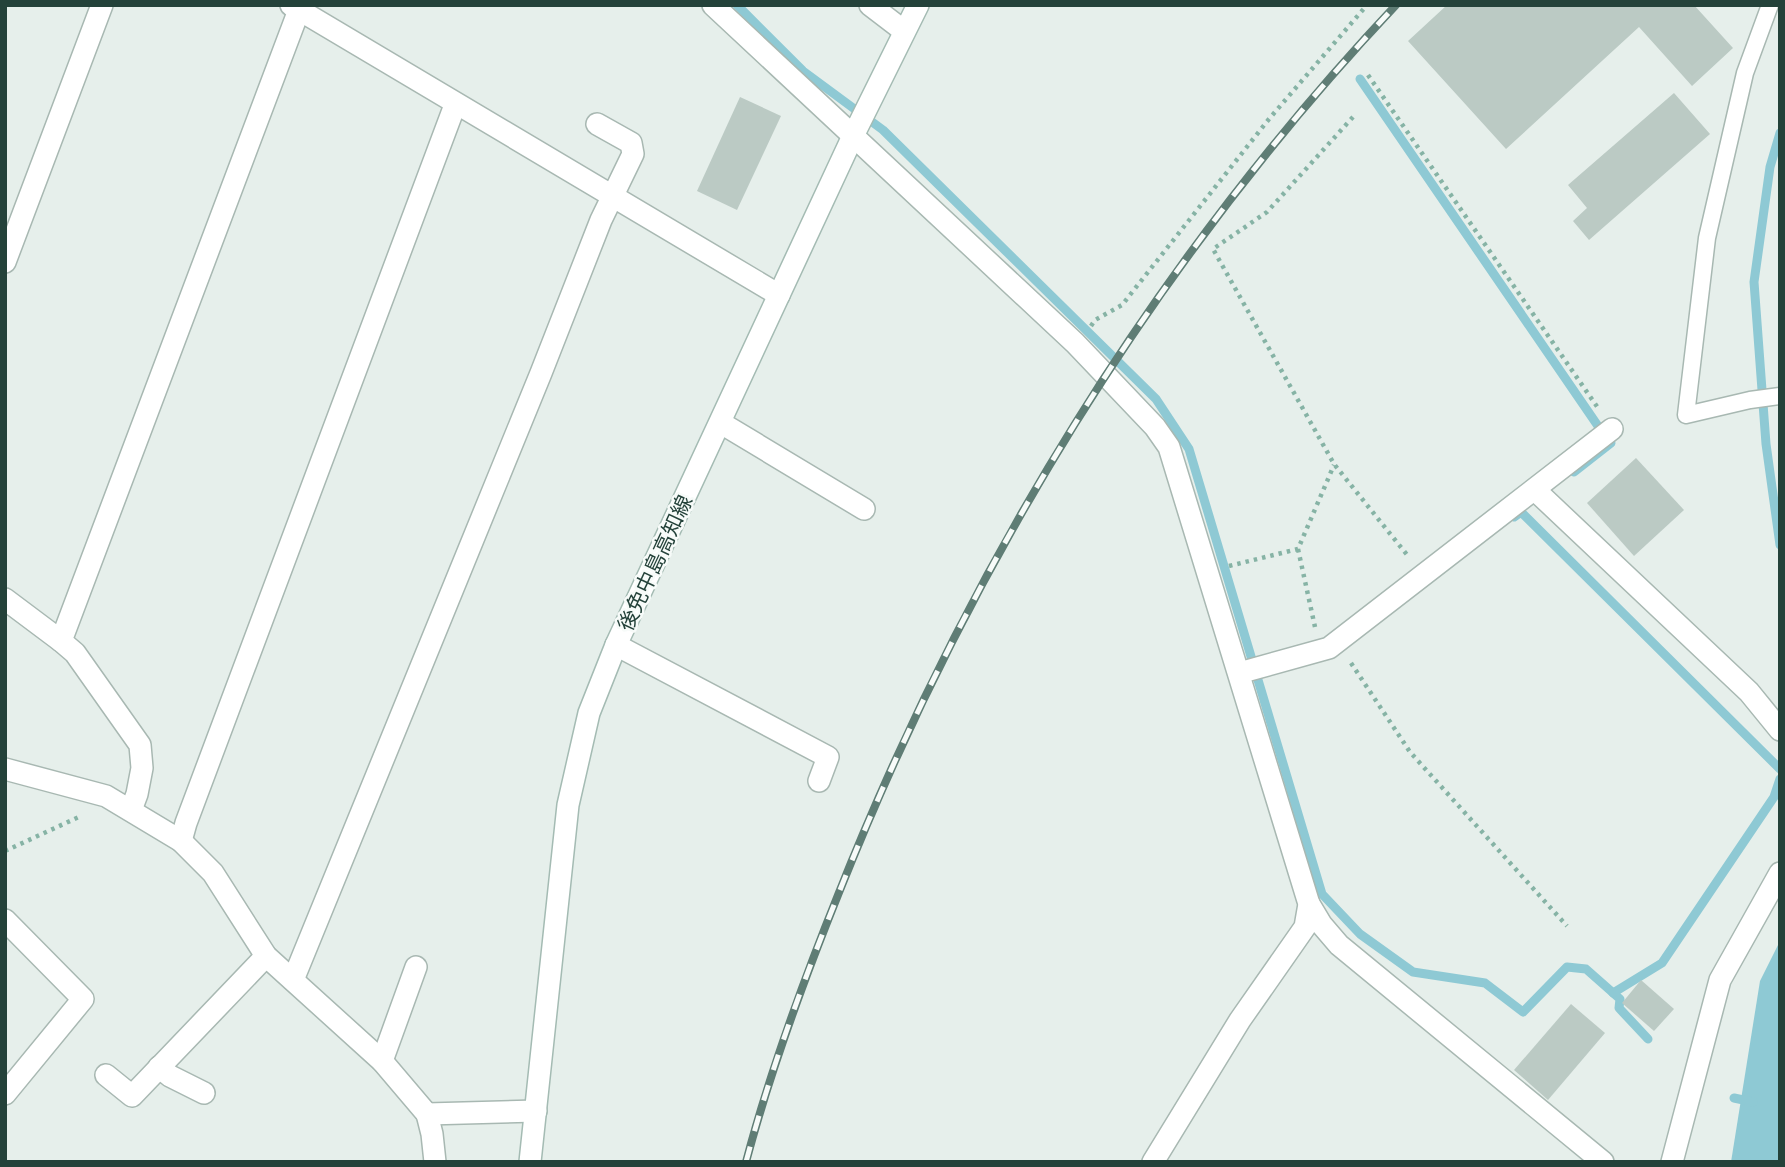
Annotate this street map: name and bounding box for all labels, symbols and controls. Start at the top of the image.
street label: 後免中島高知線 [611,490,699,636]

